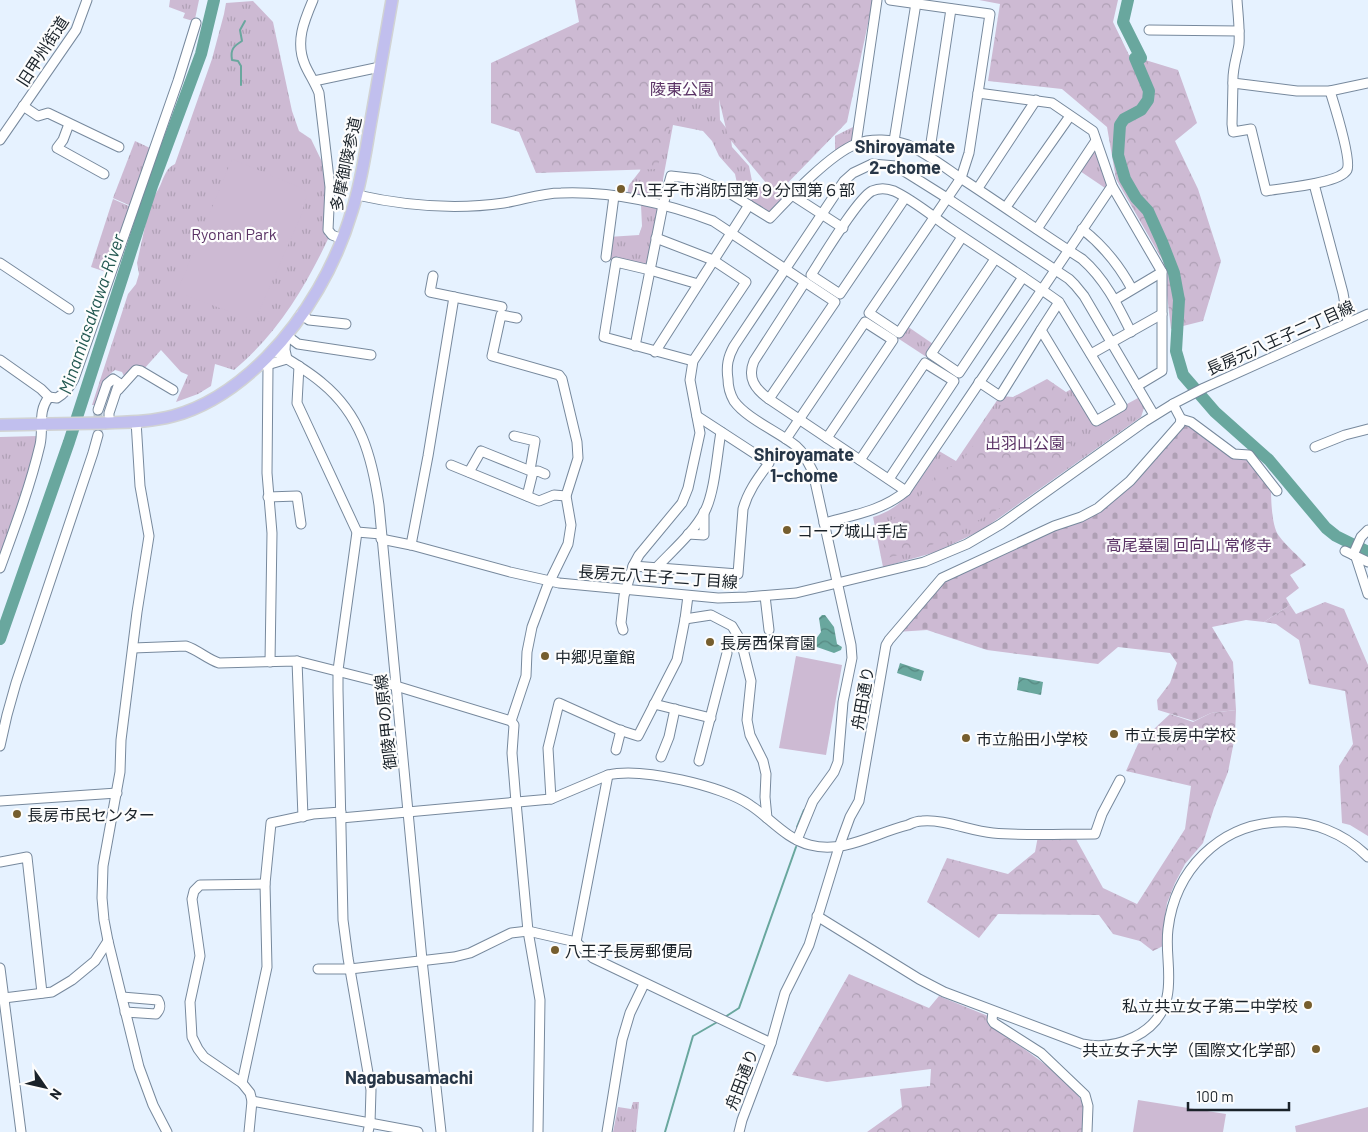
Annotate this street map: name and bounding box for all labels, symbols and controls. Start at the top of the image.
street label: 旧甲州街道 [12,12,72,90]
park label: 陵東公園 [650,79,714,98]
street label: 多摩御陵参道 [326,115,364,213]
district label: Shiroyamate 2-chome [855,135,955,178]
place label: 八王子市消防団第９分団第６部 [631,180,855,199]
marker: 八王子市消防団第９分団第６部 [615,183,627,195]
park label: Ryonan Park [191,224,277,243]
water label: Minamiasakawa-River [53,231,129,397]
street label: 長房元八王子二丁目線 [1203,296,1357,378]
park label: 出羽山公園 [985,433,1065,452]
district label: Shiroyamate 1-chome [754,443,854,486]
place label: コープ城山手店 [797,521,908,540]
marker: コープ城山手店 [781,524,793,536]
park label: 高尾墓園 回向山 常修寺 [1106,535,1272,554]
street label: 長房元八王子二丁目線 [578,561,738,591]
place label: 長房西保育園 [720,633,816,652]
marker: 長房西保育園 [704,636,716,648]
place label: 中郷児童館 [555,647,635,666]
marker: 中郷児童館 [539,650,551,662]
street label: 舟田通り [847,665,877,731]
street label: 御陵甲の原線 [371,673,399,771]
place label: 市立長房中学校 [1124,725,1236,744]
marker: 市立長房中学校 [1108,728,1120,740]
place label: 市立船田小学校 [976,729,1088,748]
marker: 市立船田小学校 [960,732,972,744]
place label: 長房市民センター [27,805,155,824]
marker: 長房市民センター [11,808,23,820]
place label: 八王子長房郵便局 [565,941,693,960]
marker: 八王子長房郵便局 [549,944,561,956]
place label: 私立共立女子第二中学校 [1122,996,1298,1015]
marker: 私立共立女子第二中学校 [1302,999,1314,1011]
place label: 共立女子大学（国際文化学部） [1082,1040,1306,1059]
marker: 共立女子大学（国際文化学部） [1310,1043,1322,1055]
street label: 舟田通り [721,1046,761,1112]
north arrow [20,1062,70,1112]
district label: Nagabusamachi [345,1066,473,1088]
scale bar [1188,1080,1289,1112]
text: N [47,1086,66,1103]
text: 100 m [1196,1087,1234,1105]

